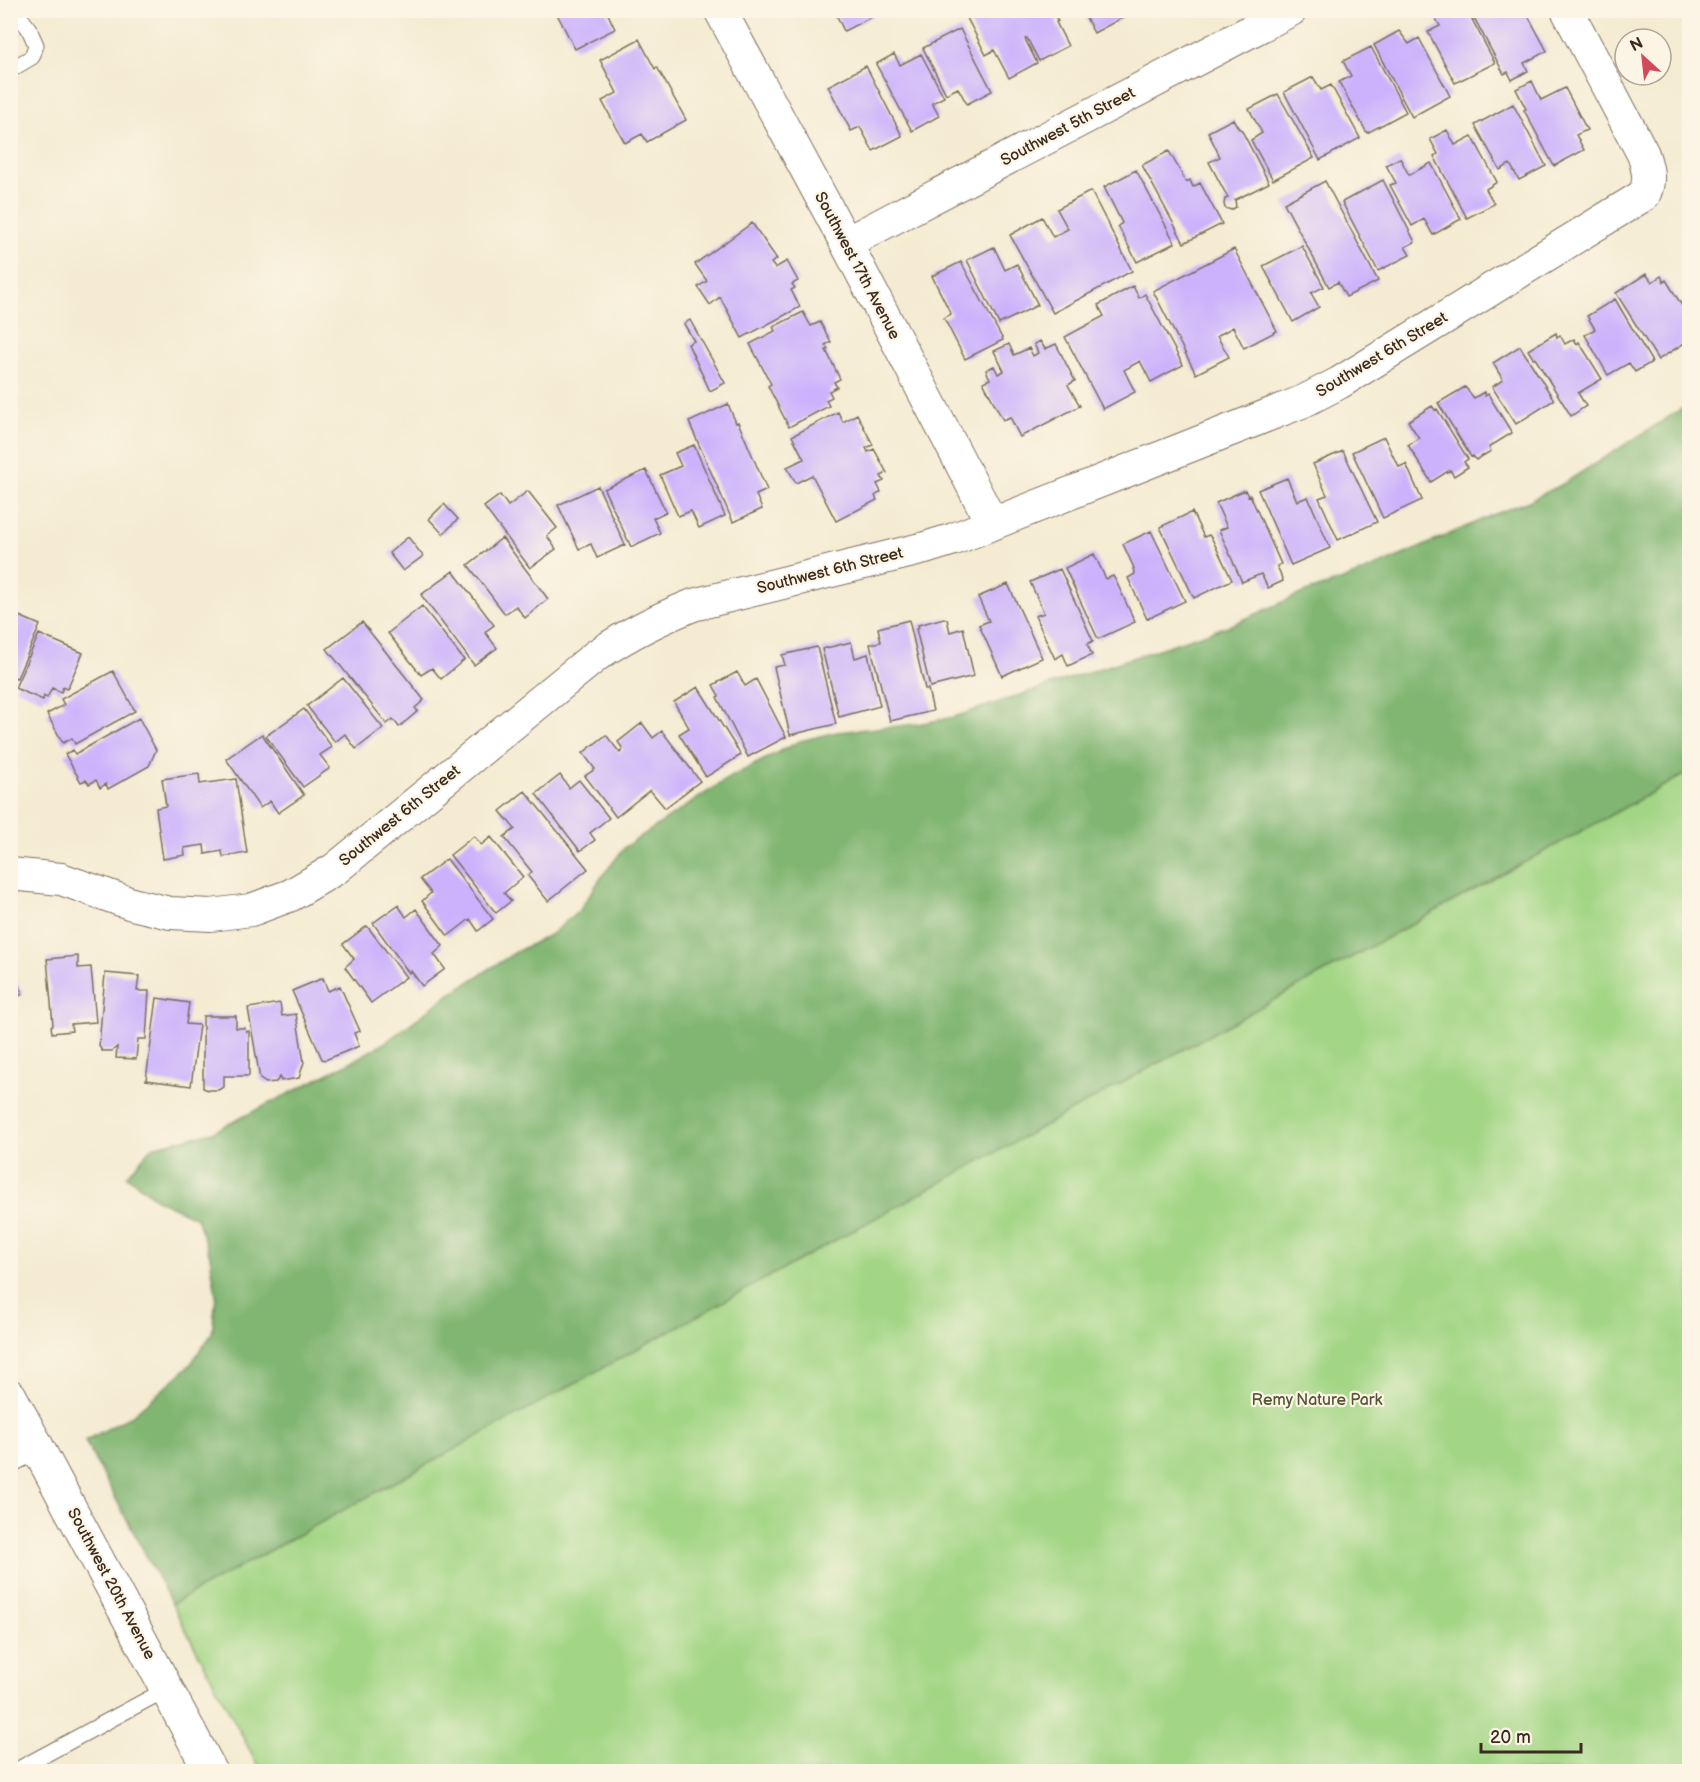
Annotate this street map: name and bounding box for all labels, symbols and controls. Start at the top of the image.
north arrow [1613,27,1673,87]
text: N [1627,34,1647,56]
street label: Southwest 5th Street [998,84,1138,170]
street label: Southwest 17th Avenue [810,189,904,343]
street label: Southwest 6th Street [1313,308,1451,402]
street label: Southwest 6th Street [755,544,905,598]
street label: Southwest 6th Street [336,761,464,871]
park label: Remy Nature Park [1252,1391,1383,1410]
street label: Southwest 20th Avenue [63,1505,159,1664]
scale bar [1481,1716,1582,1754]
text: 20 m [1490,1727,1531,1748]

